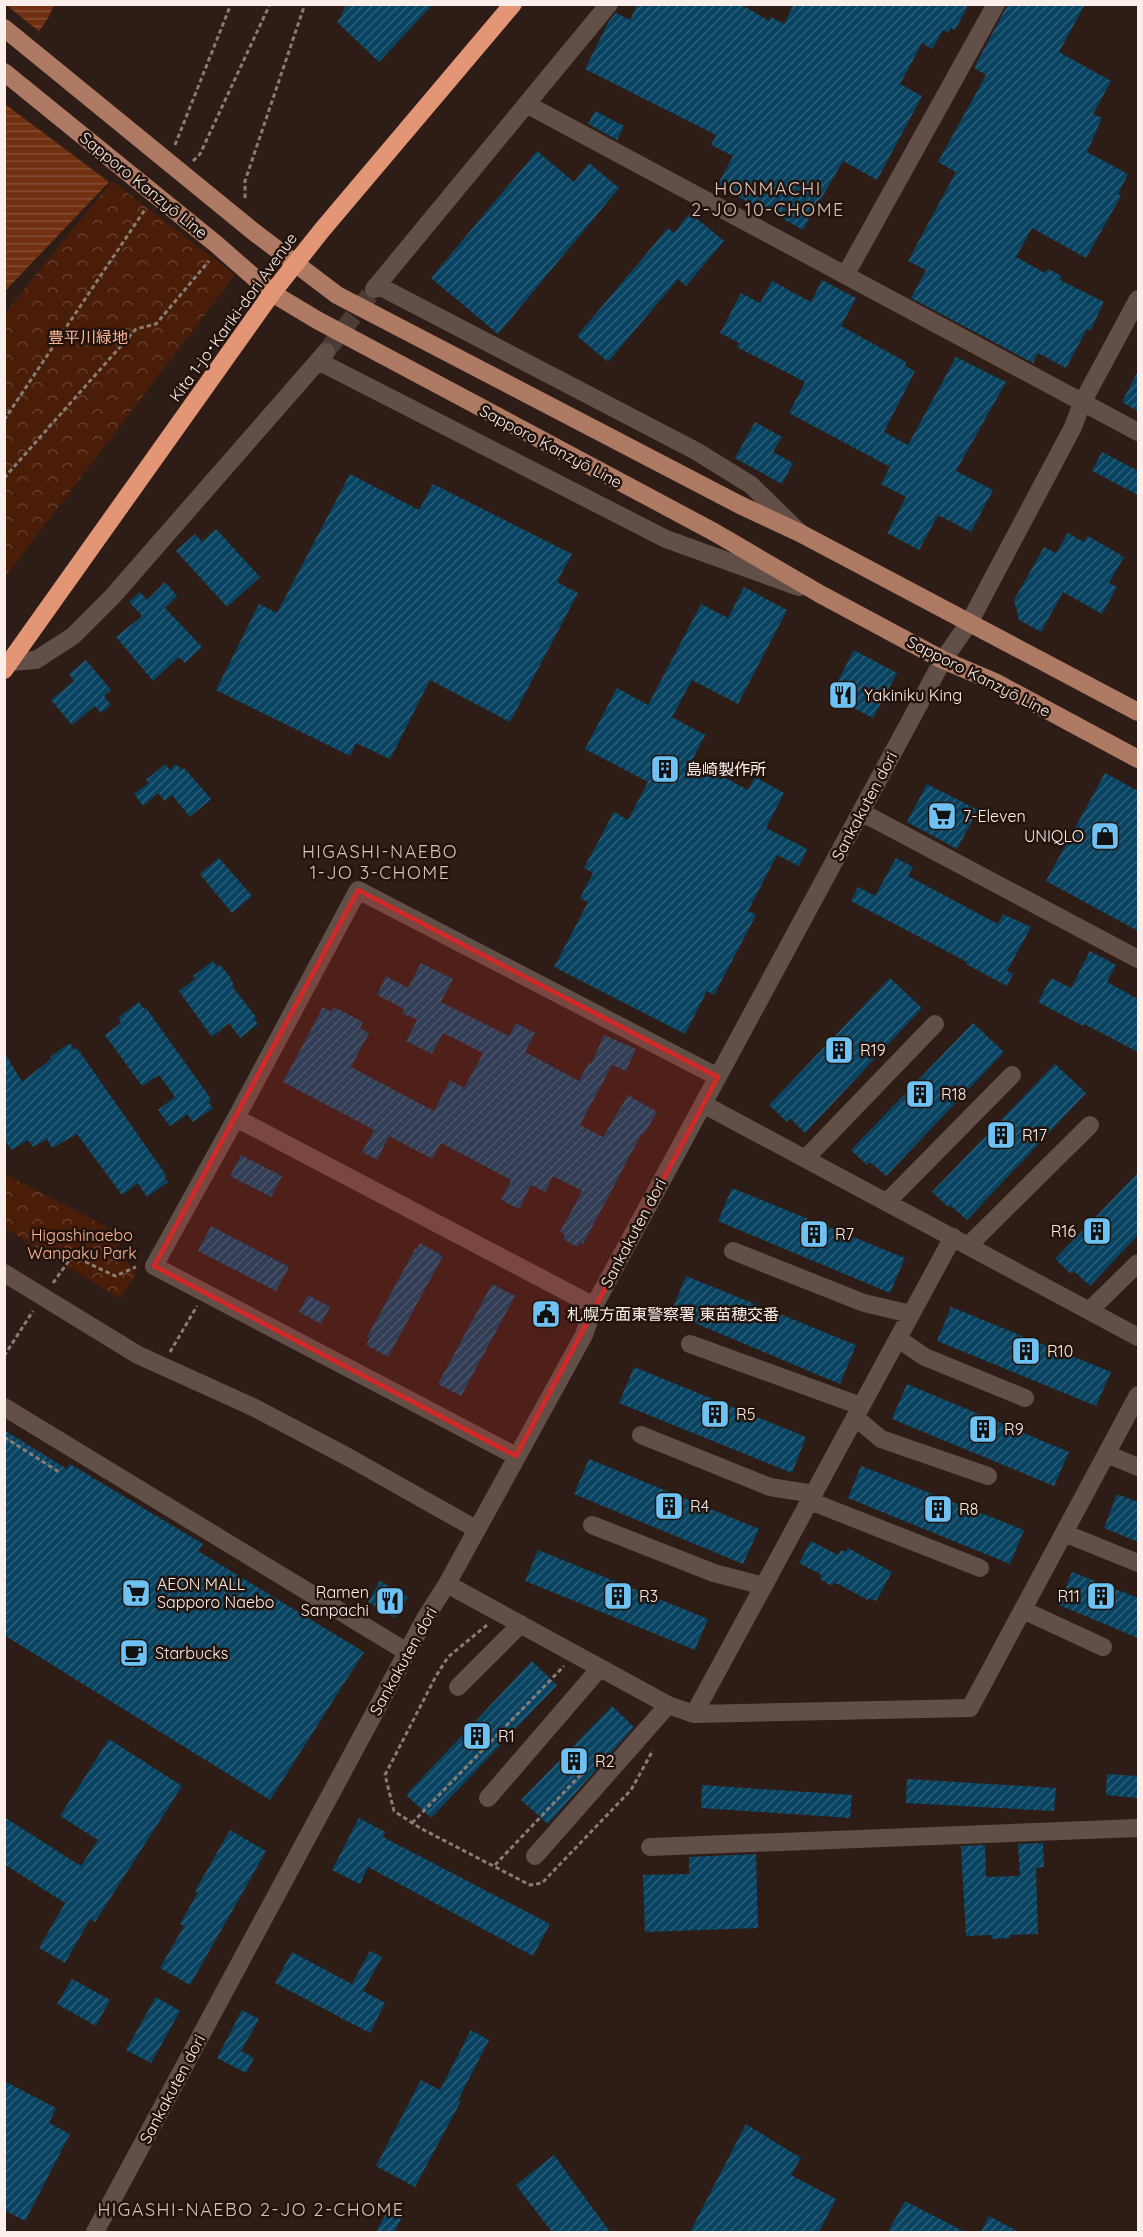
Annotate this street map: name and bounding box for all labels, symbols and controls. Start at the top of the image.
street label: Sapporo Kanzyō Line [76,127,212,243]
district label: HONMACHI 2-JO 10-CHOME [691,177,845,221]
street label: Kita 1-jo･Kariki-dori Avenue [165,229,301,405]
park label: 豊平川緑地 [48,327,128,347]
street label: Sapporo Kanzyō Line [476,400,626,492]
street label: Sapporo Kanzyō Line [904,631,1054,721]
restaurant icon: Yakiniku King [827,679,859,711]
place label: Yakiniku King [864,685,962,705]
street label: Sankakuten dori [827,748,901,864]
building icon: 島崎製作所 [649,753,681,785]
place label: 島崎製作所 [686,759,766,779]
supermarket icon: 7-Eleven [926,800,958,832]
place label: 7-Eleven [963,806,1026,826]
shop icon: UNIQLO [1089,820,1121,852]
place label: UNIQLO [1024,826,1084,846]
district label: HIGASHI-NAEBO 1-JO 3-CHOME [302,840,458,884]
building icon: R19 [823,1034,855,1066]
place label: R19 [860,1040,886,1060]
building icon: R18 [904,1078,936,1110]
place label: R18 [941,1084,966,1104]
building icon: R17 [985,1119,1017,1151]
place label: R17 [1022,1125,1047,1145]
street label: Sankakuten dori [596,1175,670,1291]
building icon: R16 [1081,1215,1113,1247]
building icon: R7 [798,1218,830,1250]
place label: R16 [1051,1221,1076,1241]
place label: R7 [835,1224,854,1244]
park label: Higashinaebo Wanpaku Park [27,1225,137,1263]
public building icon: 札幌方面東警察署 東苗穂交番 [530,1298,562,1330]
place label: 札幌方面東警察署 東苗穂交番 [567,1304,779,1324]
building icon: R10 [1010,1335,1042,1367]
place label: R10 [1047,1341,1073,1361]
building icon: R5 [699,1398,731,1430]
place label: R5 [736,1404,755,1424]
building icon: R9 [967,1413,999,1445]
place label: R9 [1004,1419,1024,1439]
building icon: R4 [653,1490,685,1522]
building icon: R8 [922,1493,954,1525]
place label: R4 [690,1496,709,1516]
place label: R8 [959,1499,978,1519]
place label: AEON MALL Sapporo Naebo [157,1574,274,1612]
supermarket icon: AEON MALL Sapporo Naebo [120,1577,152,1609]
building icon: R3 [602,1580,634,1612]
building icon: R11 [1085,1580,1117,1612]
place label: Ramen Sanpachi [301,1582,369,1620]
restaurant icon: Ramen Sanpachi [374,1585,406,1617]
place label: R3 [639,1586,658,1606]
place label: R11 [1057,1586,1080,1606]
street label: Sankakuten dori [365,1603,441,1719]
cafe icon: Starbucks [118,1637,150,1669]
place label: Starbucks [155,1643,228,1663]
building icon: R1 [461,1720,493,1752]
place label: R1 [498,1726,515,1746]
building icon: R2 [558,1745,590,1777]
place label: R2 [595,1751,615,1771]
street label: Sankakuten dori [135,2031,209,2147]
district label: HIGASHI-NAEBO 2-JO 2-CHOME [97,2198,405,2221]

